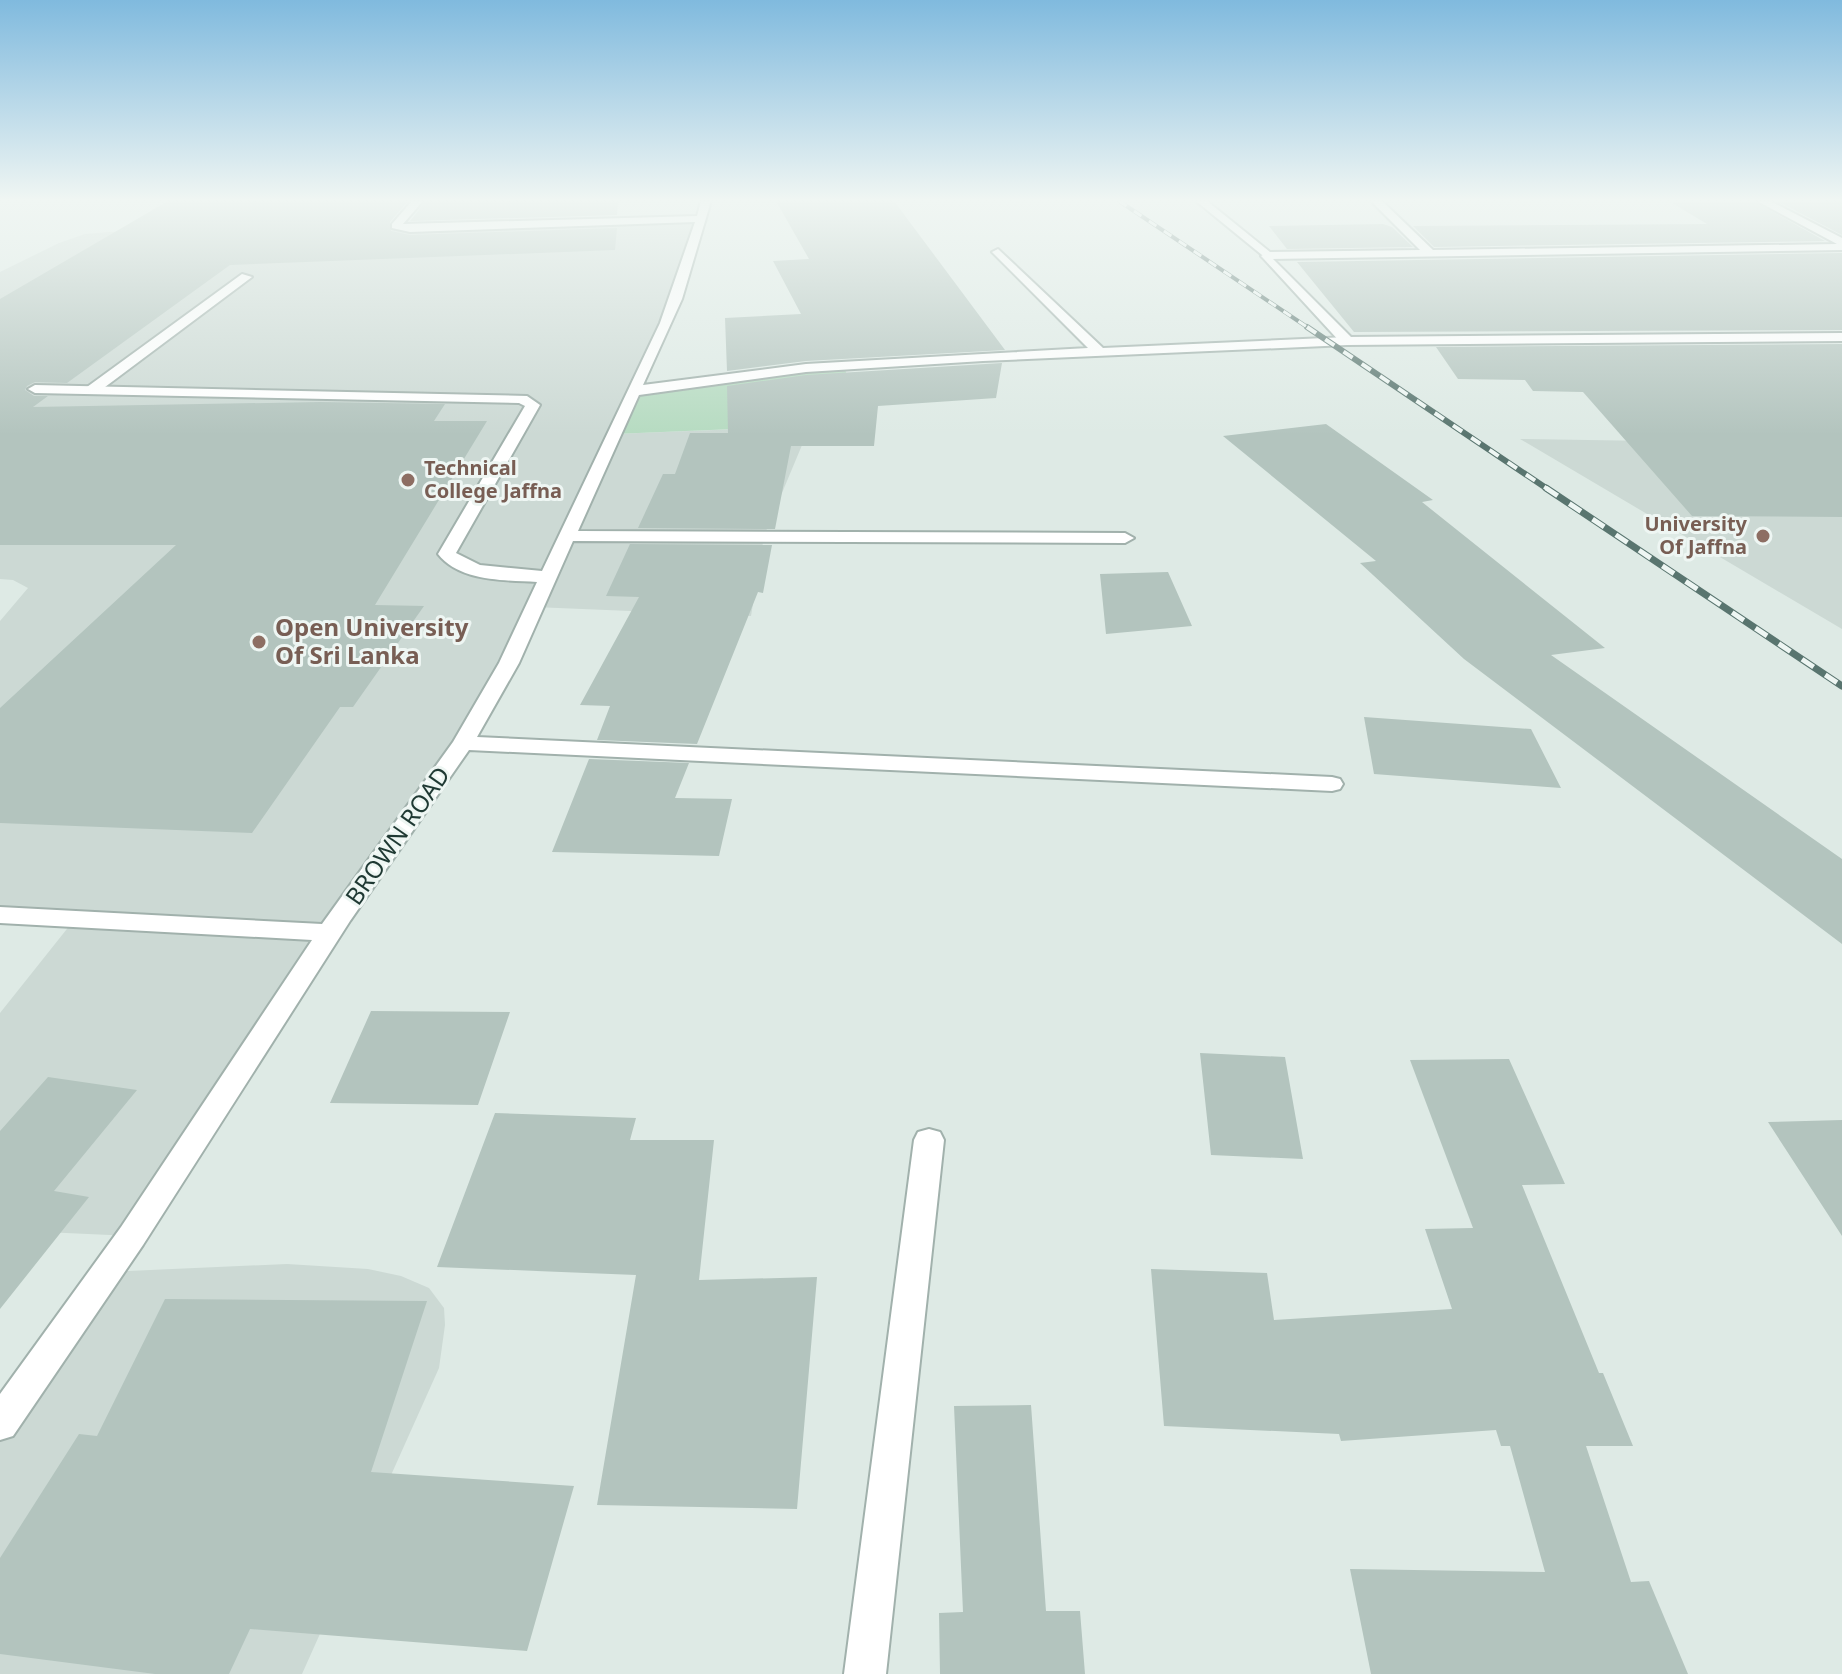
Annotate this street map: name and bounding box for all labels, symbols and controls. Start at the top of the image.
place label: Technical College Jaffna [424,454,562,504]
marker: Technical College Jaffna [399,471,417,489]
place label: University Of Jaffna [1644,510,1748,560]
marker: University Of Jaffna [1754,527,1772,545]
place label: Open University Of Sri Lanka [275,610,469,671]
marker: Open University Of Sri Lanka [250,633,268,651]
street label: BROWN ROAD [337,759,457,911]

